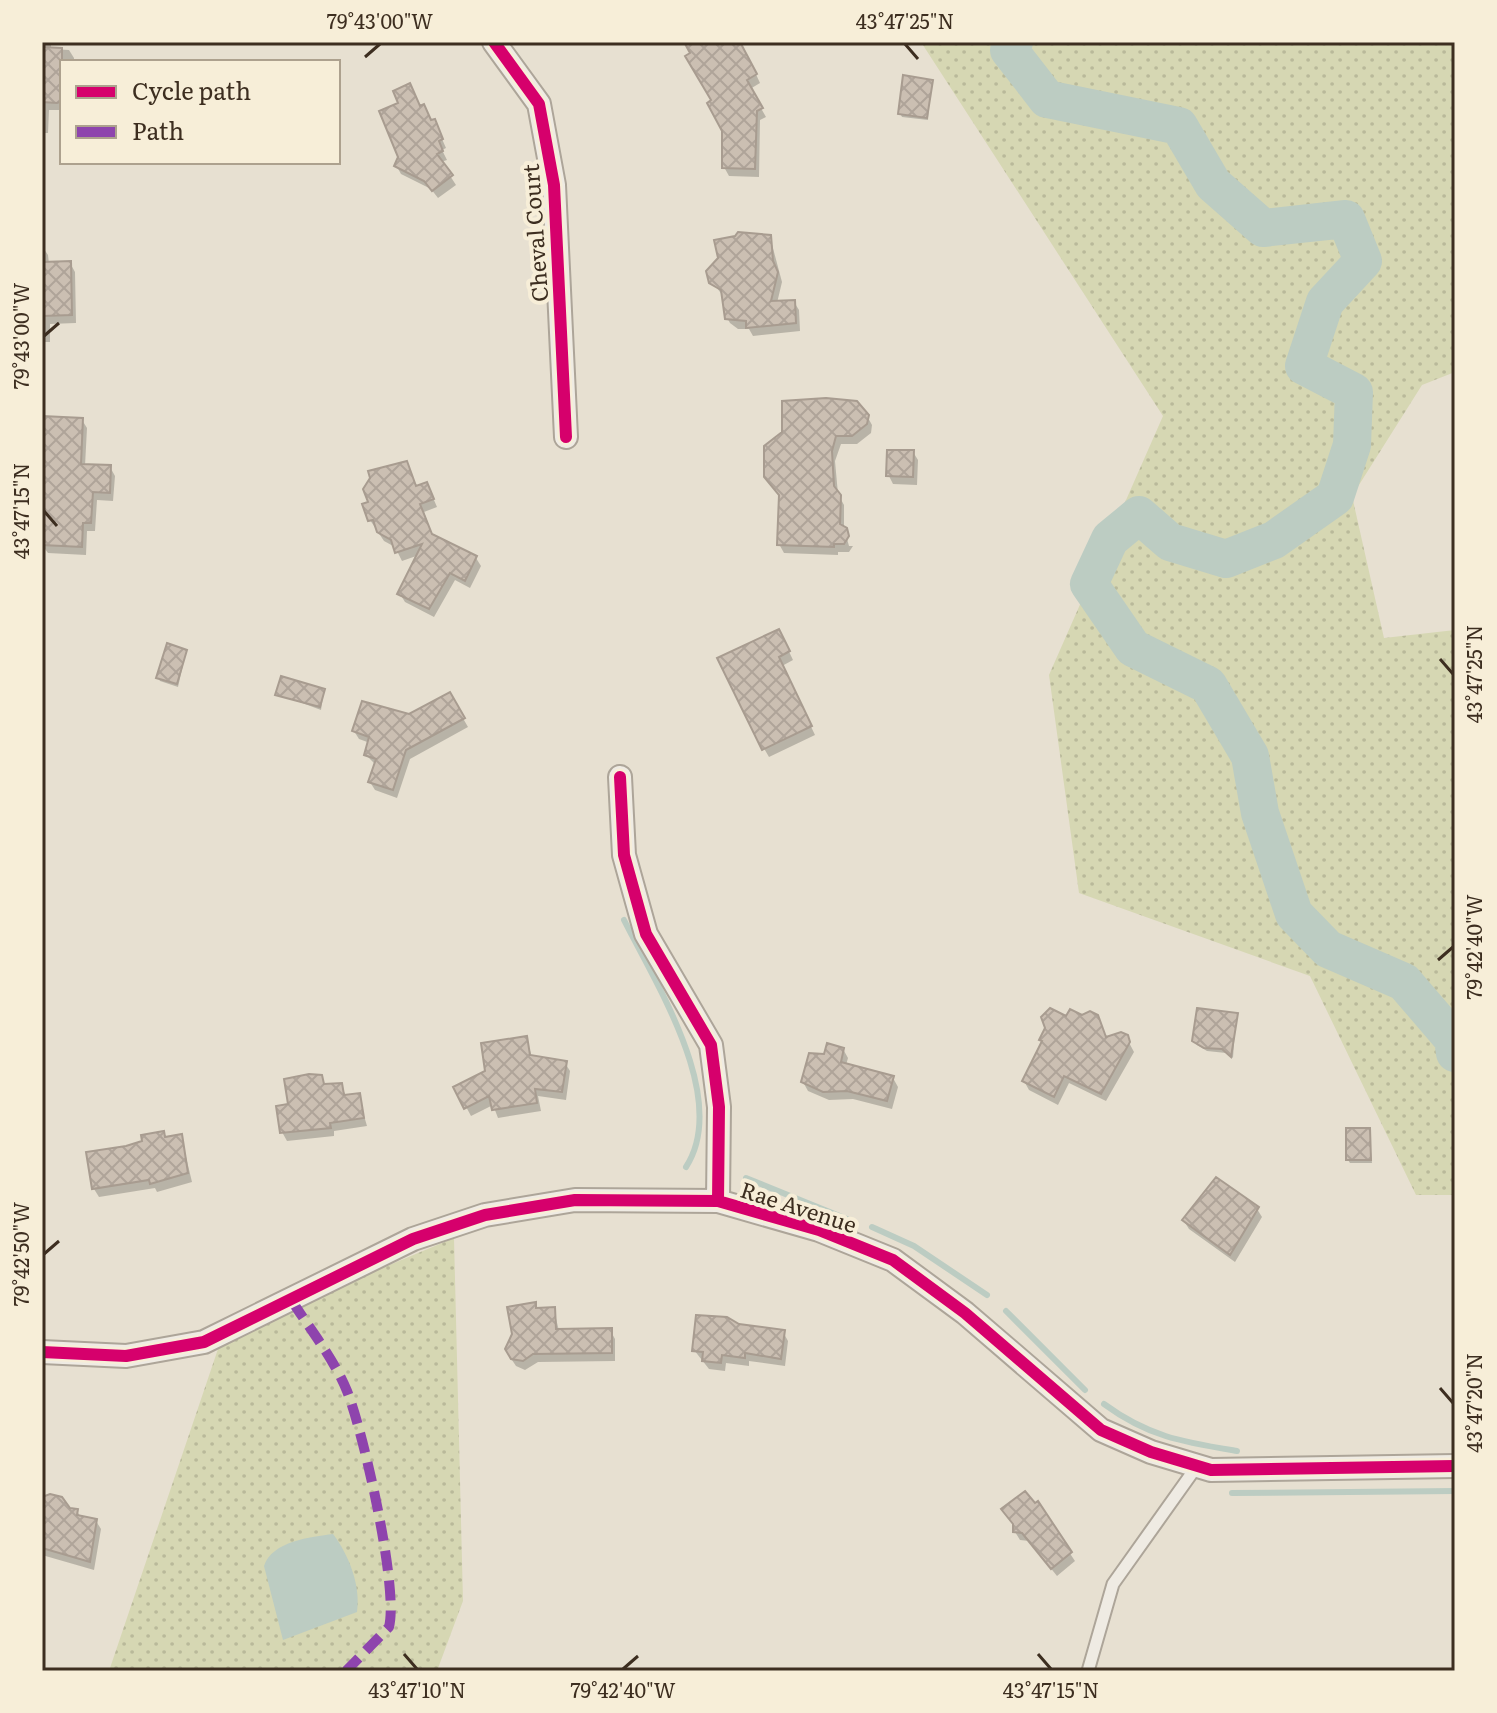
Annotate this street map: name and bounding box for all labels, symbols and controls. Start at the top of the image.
text: 79°43'00"W [327,5,433,35]
text: 43°47'25"N [856,5,954,35]
legend [60,60,340,164]
text: Cycle path [132,72,251,107]
text: Path [132,112,184,147]
street label: Cheval Court [513,163,555,303]
text: 79°43'00"W [5,283,35,389]
text: 43°47'15"N [5,463,35,559]
text: 43°47'25"N [1458,625,1488,723]
text: 79°42'40"W [1458,894,1488,1000]
street label: Rae Avenue [737,1172,861,1240]
text: 79°42'50"W [5,1202,35,1306]
text: 43°47'20"N [1458,1353,1488,1453]
text: 43°47'10"N [368,1674,466,1704]
text: 79°42'40"W [570,1674,676,1704]
text: 43°47'15"N [1003,1674,1099,1704]

